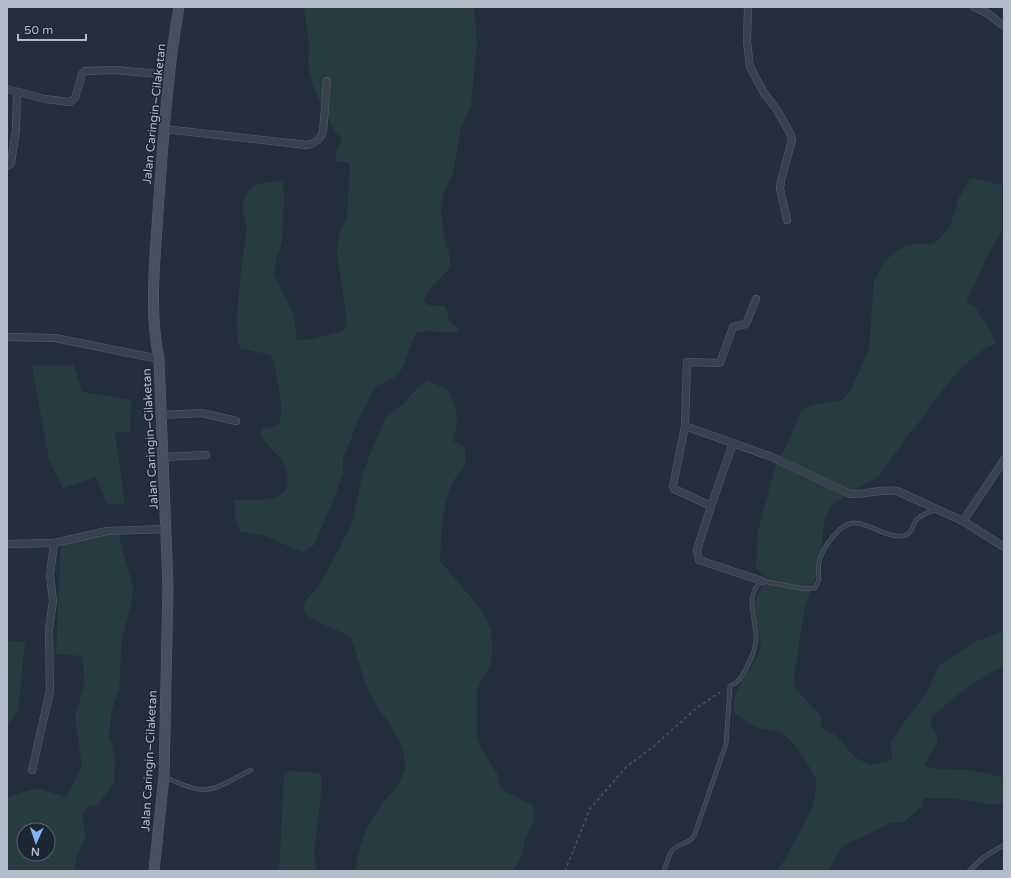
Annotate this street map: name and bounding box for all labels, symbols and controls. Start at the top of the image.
scale bar [18,16,86,42]
text: 50 m [24,23,53,37]
street label: Jalan Caringin–Cilaketan [140,43,168,185]
street label: Jalan Caringin–Cilaketan [139,368,161,510]
street label: Jalan Caringin–Cilaketan [138,690,160,832]
north arrow [16,822,56,862]
text: N [31,845,40,858]

